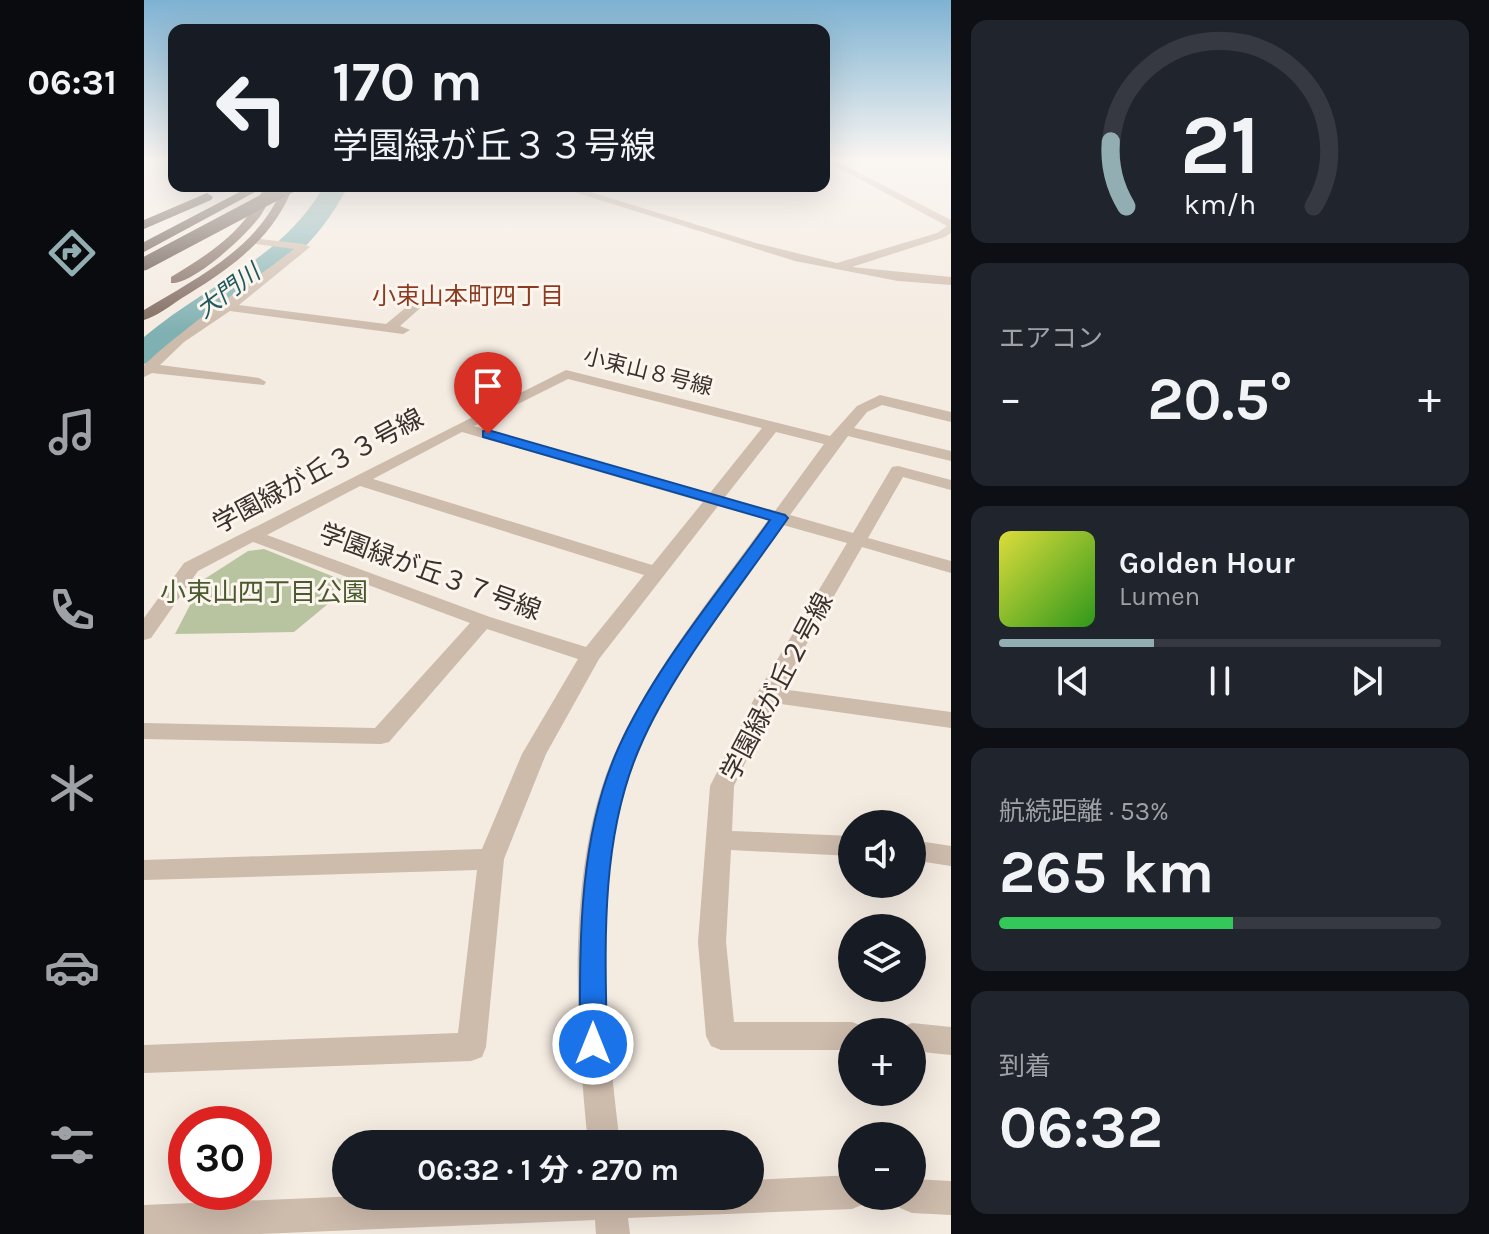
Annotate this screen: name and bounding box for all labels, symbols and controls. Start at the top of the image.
text: 170 m [332,49,483,114]
icon: left [200,56,304,160]
text: 06:31 [27,61,117,103]
text: 21 [1180,97,1260,194]
text: 学園緑が丘３３号線 [332,125,656,167]
text: km/h [1184,189,1256,222]
icon: directions [44,225,100,281]
water label: 大門川 [191,256,268,324]
district label: 小束山本町四丁目 [372,282,564,310]
text: エアコン [999,323,1103,354]
street label: 小束山８号線 [581,343,715,401]
pin [454,352,522,434]
icon: arrive [466,364,510,408]
text: 20.5° [1147,364,1293,434]
text: − [999,373,1022,424]
text: + [1418,373,1441,424]
street label: 学園緑が丘３３号線 [207,402,429,540]
icon: music [44,404,100,460]
street label: 学園緑が丘３７号線 [315,517,545,627]
text: Golden Hour [1119,545,1295,581]
park label: 小束山四丁目公園 [160,577,368,608]
text: Lumen [1119,581,1200,612]
icon: phone [44,582,100,638]
street label: 学園緑が丘２号線 [714,588,840,786]
icon: previous [1051,659,1095,703]
icon: pause [1198,659,1242,703]
icon: next [1345,659,1389,703]
icon: climate [44,760,100,816]
text: 航続距離 · 53% [999,796,1169,827]
map controls [838,810,926,1210]
button: sound [838,810,926,898]
text: 265 km [999,837,1214,907]
button: layers [838,914,926,1002]
icon: car [44,939,100,995]
position arrow [551,1002,635,1086]
button: + [838,1018,926,1106]
text: 到着 [999,1051,1051,1082]
text: 06:32 [999,1092,1163,1162]
speed limit sign: 30 [168,1106,272,1210]
icon: filters [44,1117,100,1173]
button: − [838,1122,926,1210]
text: 06:32 · 1 分 · 270 m [417,1152,679,1188]

